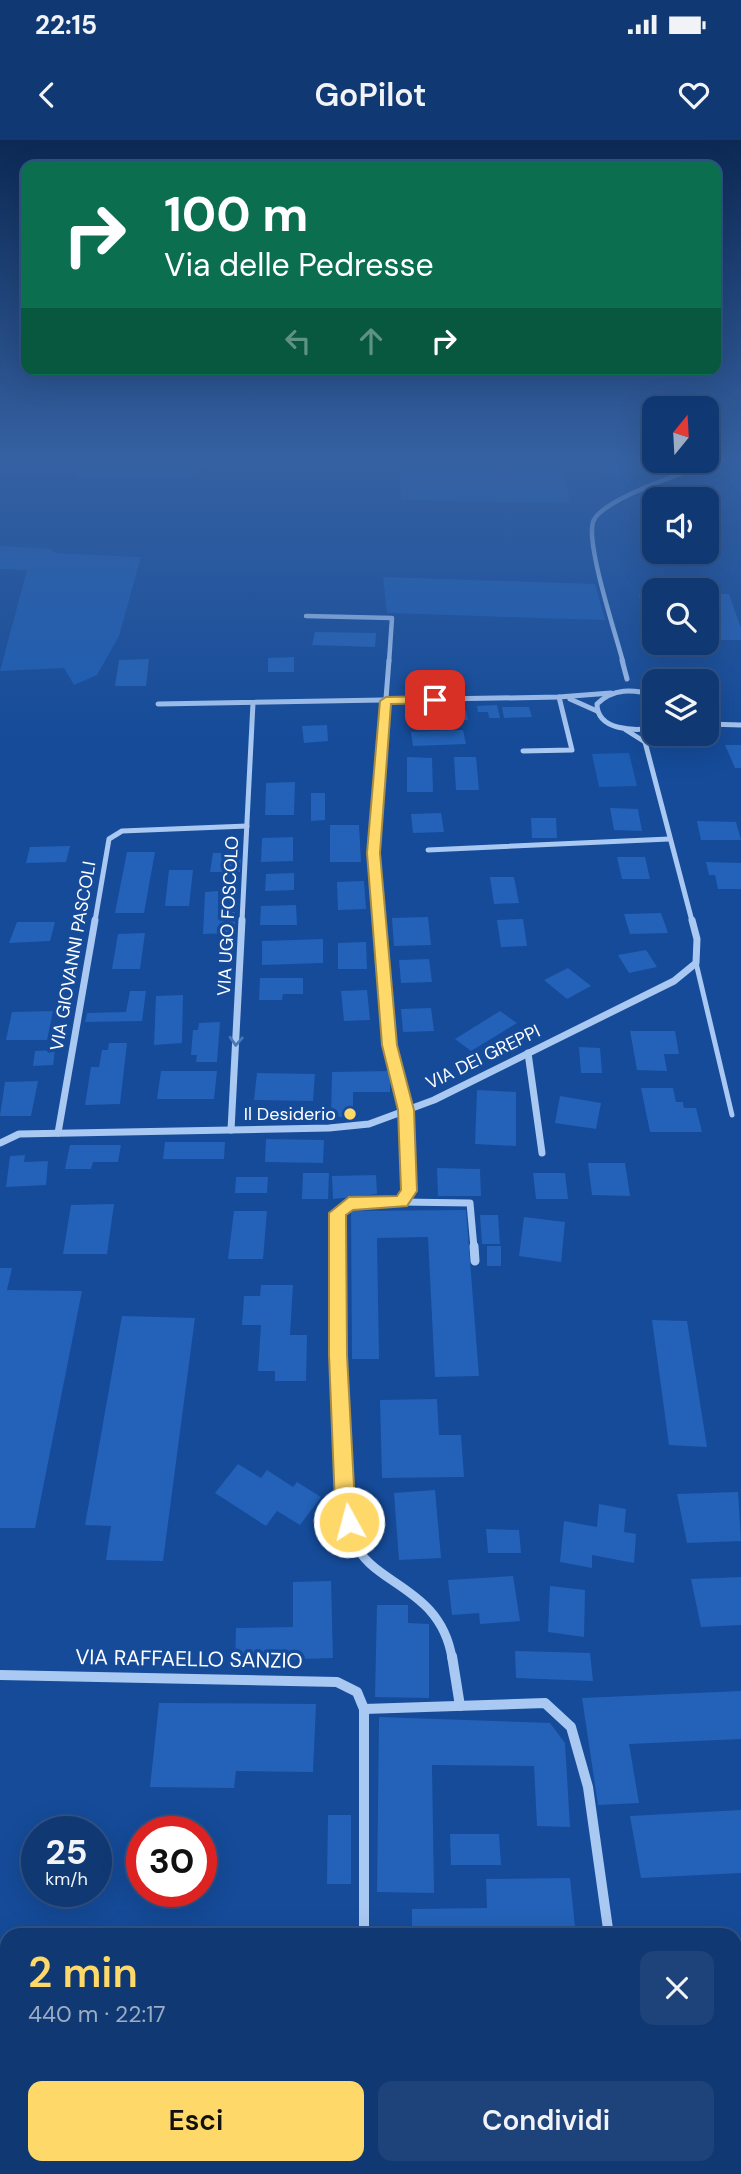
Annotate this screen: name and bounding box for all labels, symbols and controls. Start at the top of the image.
text: 22:15 [35,8,97,42]
text: GoPilot [314,74,427,116]
icon: back [28,76,66,114]
icon: heart [675,76,713,114]
text: 100 m [164,182,308,246]
icon: right [49,189,140,280]
text: Via delle Pedresse [164,244,434,286]
icon: left [279,322,317,360]
icon: ahead [352,322,390,360]
icon: right [425,322,463,360]
north arrow [642,396,719,472]
map controls [642,396,719,746]
button: sound [642,487,719,564]
button: search [642,578,719,655]
button: layers [642,669,719,746]
pin [405,670,465,730]
icon: arrive [416,681,454,719]
street label: VIA UGO FOSCOLO [212,835,244,997]
street label: VIA GIOVANNI PASCOLI [44,859,102,1053]
street label: VIA DEI GREPPI [422,1019,544,1095]
one-way arrow [228,1036,243,1047]
place label: Il Desiderio [244,1102,336,1126]
marker: Il Desiderio [342,1106,358,1122]
position arrow [312,1485,386,1559]
street label: VIA RAFFAELLO SANZIO [75,1643,303,1675]
speed limit sign: 30 [126,1816,217,1907]
text: 25 [46,1829,87,1875]
text: km/h [45,1867,88,1891]
text: 2 min [28,1945,138,2000]
button: close [640,1951,714,2025]
text: 440 m · 22:17 [28,1999,166,2029]
button: Esci [28,2081,364,2161]
button: Condividi [378,2081,714,2161]

